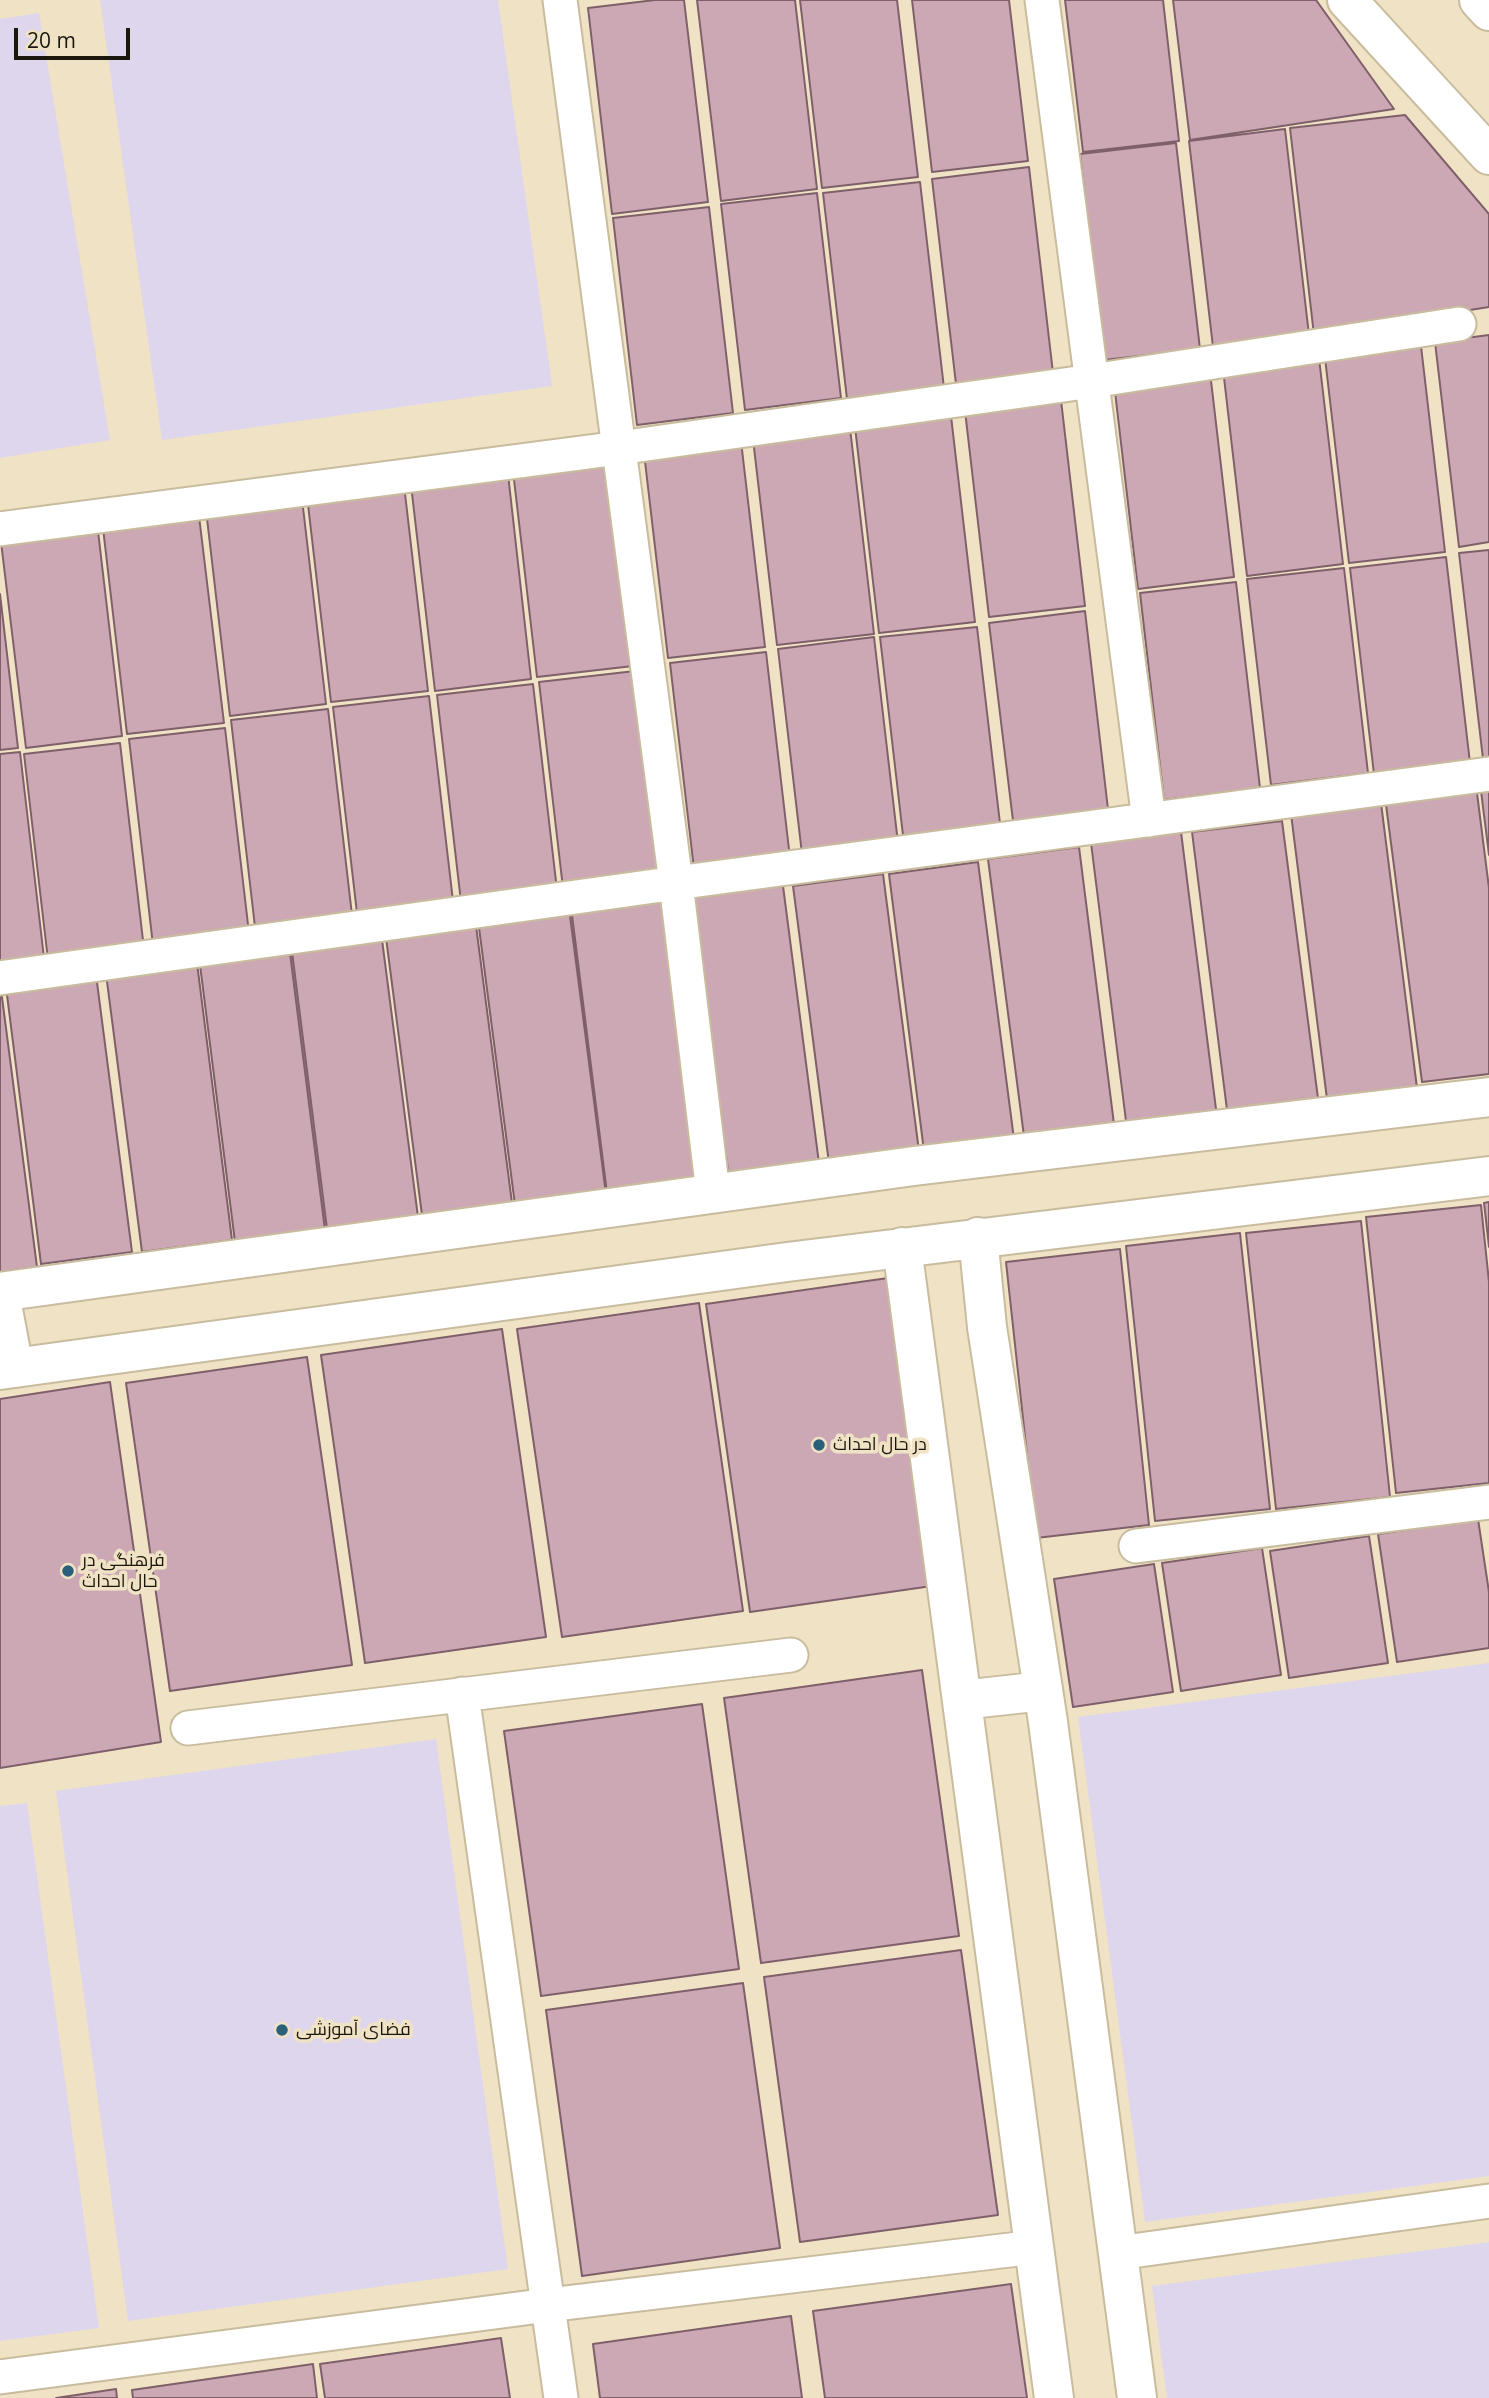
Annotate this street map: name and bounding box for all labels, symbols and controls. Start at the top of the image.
scale bar [18,14,133,58]
text: 20 m [27,26,76,54]
place label: در حال احداث [833,1434,927,1456]
marker: در حال احداث [811,1437,827,1453]
place label: فرهنگی در حال احداث [82,1550,165,1592]
marker: فرهنگی در حال احداث [60,1563,76,1579]
place label: فضای آموزشی [296,2019,411,2041]
marker: فضای آموزشی [274,2022,290,2038]

